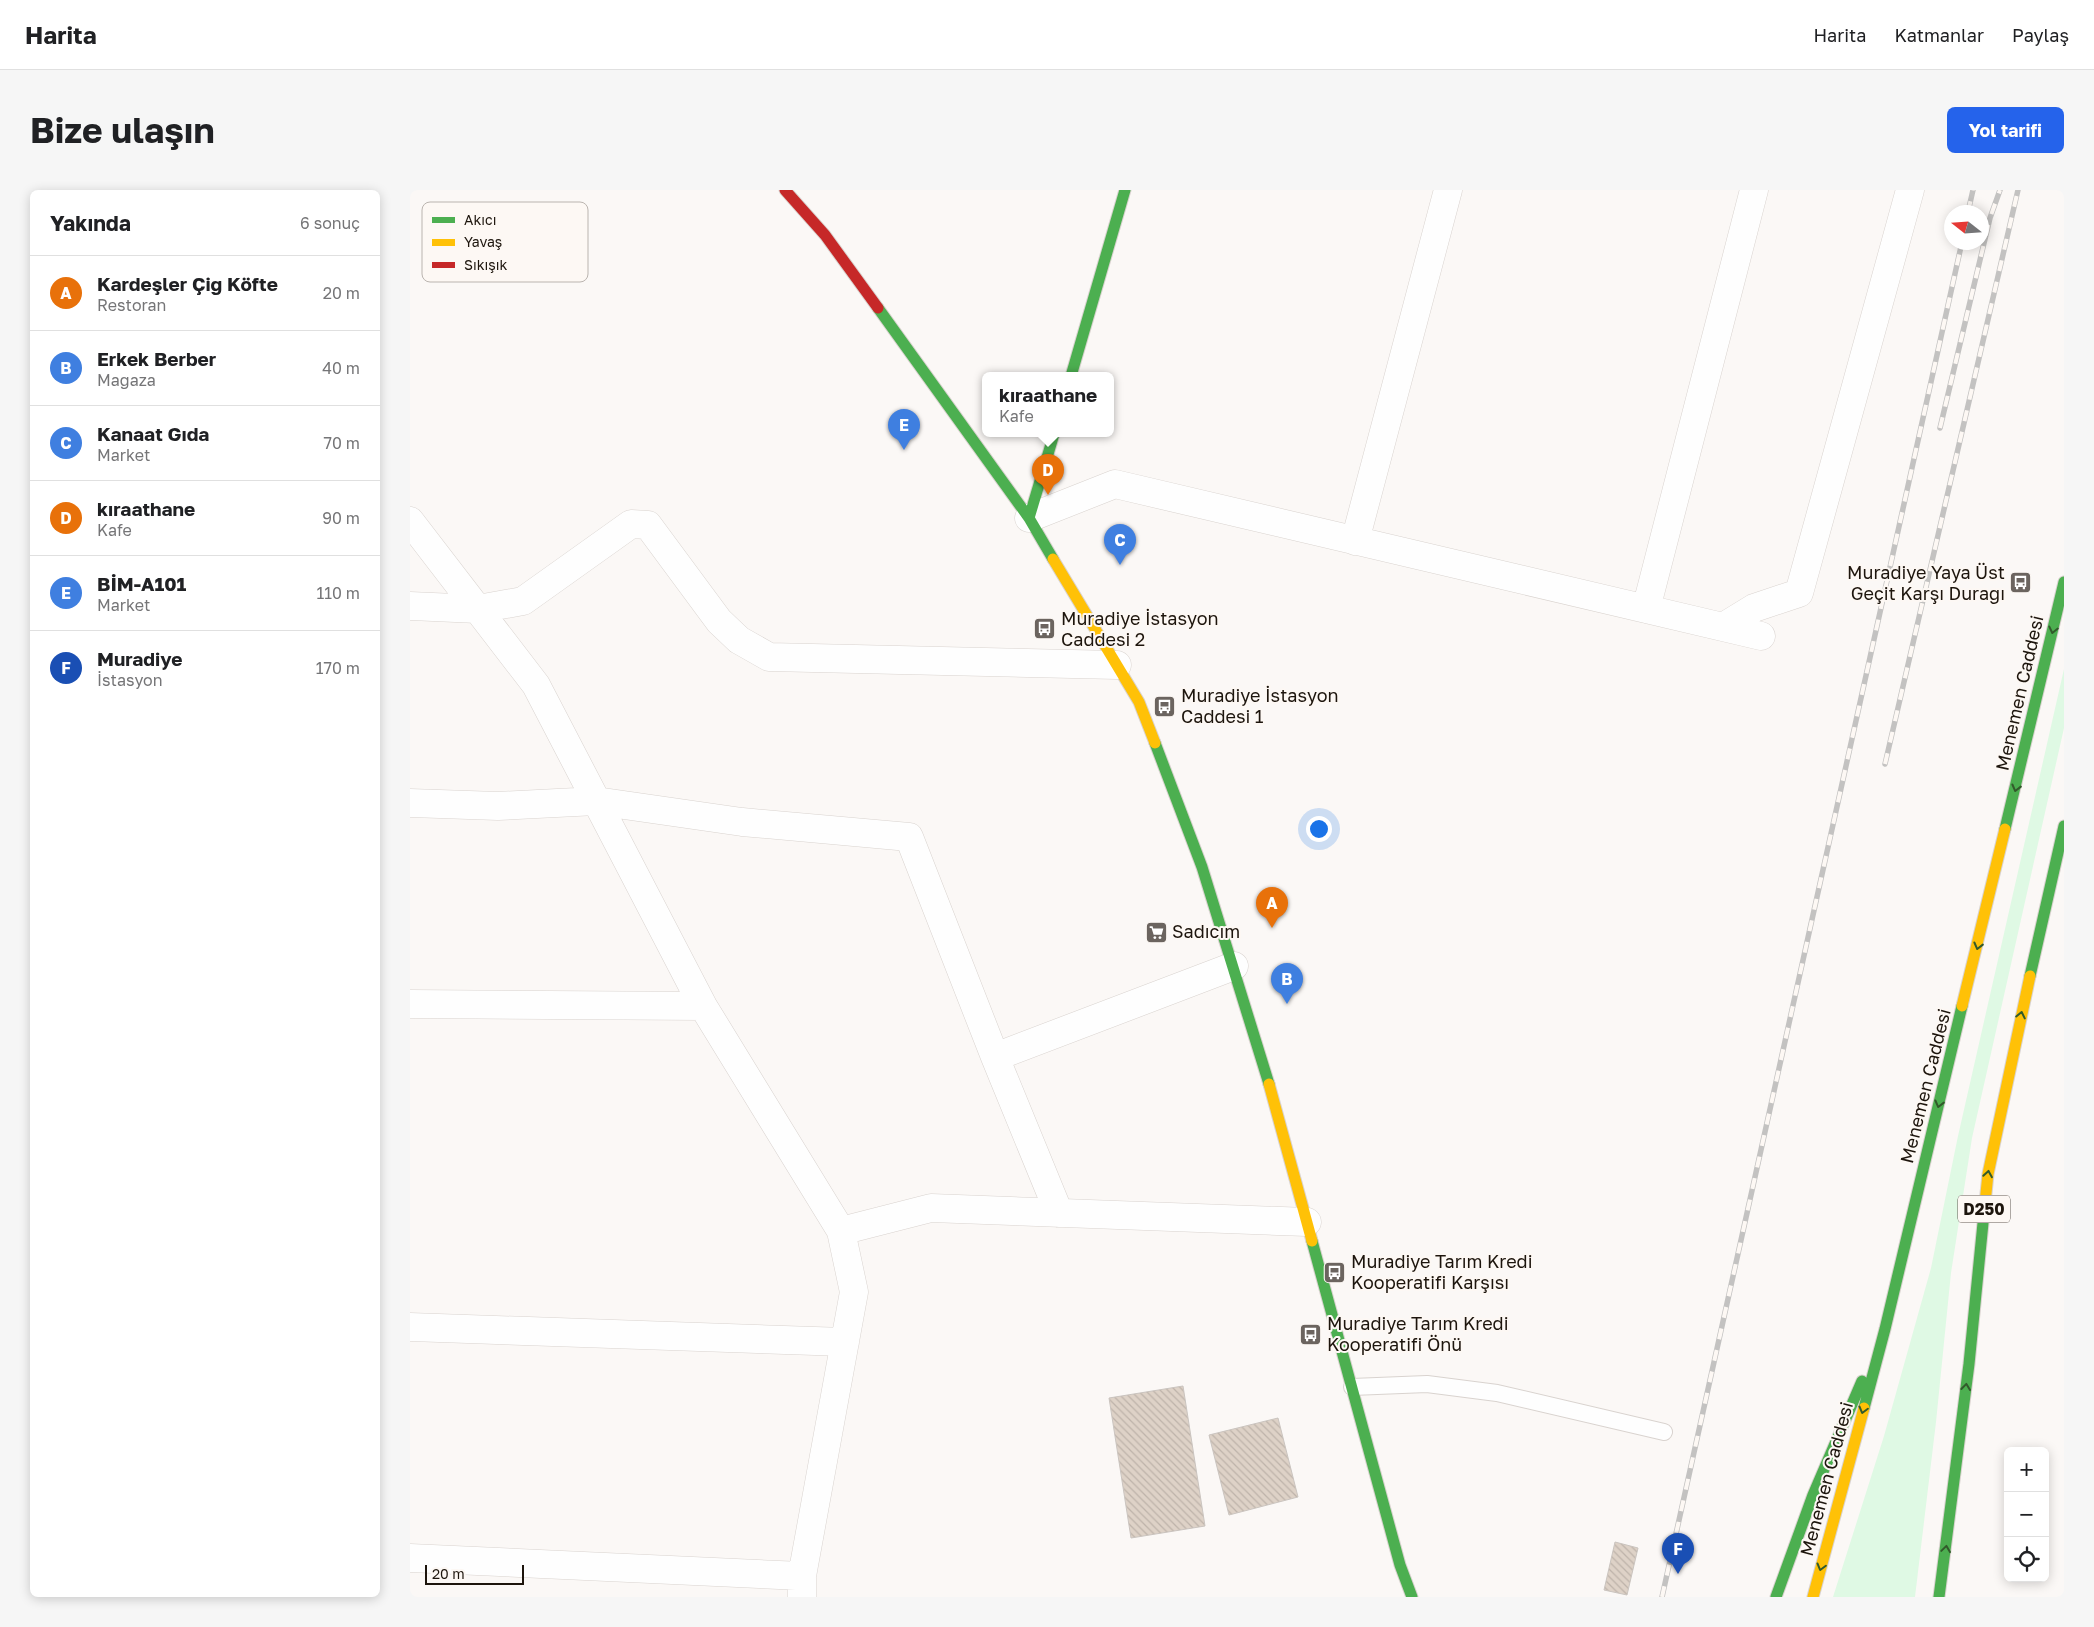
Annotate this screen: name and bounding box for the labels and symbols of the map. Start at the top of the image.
legend [422,202,588,282]
north arrow [1944,205,1989,250]
text: Akıcı [464,211,496,228]
text: Yavaş [464,233,502,250]
text: Sıkışık [464,256,508,273]
pin: E [888,409,920,450]
pin: D [1032,454,1064,495]
pin: C [1104,524,1136,565]
place label: Muradiye Yaya Üst Geçit Karşı Durağı [1847,561,2005,604]
bus stop icon: Muradiye Yaya Üst Geçit Karşı Durağı [2009,571,2033,595]
place label: Muradiye İstasyon Caddesi 2 [1061,607,1219,650]
street label: Menemen Caddesi [1990,613,2048,773]
bus stop icon: Muradiye İstasyon Caddesi 2 [1033,617,1057,641]
one-way arrow [2048,625,2059,634]
place label: Muradiye İstasyon Caddesi 1 [1181,684,1339,727]
bus stop icon: Muradiye İstasyon Caddesi 1 [1153,694,1177,718]
one-way arrow [2011,783,2022,792]
your location [1306,816,1332,842]
pin: A [1256,887,1288,928]
supermarket icon: Sadıcım [1144,920,1168,944]
place label: Sadıcım [1172,920,1240,942]
one-way arrow [1973,941,1984,950]
pin: B [1271,963,1303,1004]
street label: Menemen Caddesi [1895,1006,1955,1165]
one-way arrow [2016,1010,2026,1019]
one-way arrow [1935,1099,1945,1107]
one-way arrow [1982,1169,1993,1177]
road number: D250 [1958,1196,2010,1222]
place label: Muradiye Tarım Kredi Kooperatifi Karşısı [1351,1250,1533,1293]
bus stop icon: Muradiye Tarım Kredi Kooperatifi Karşısı [1323,1260,1347,1284]
place label: Muradiye Tarım Kredi Kooperatifi Önü [1327,1312,1509,1355]
bus stop icon: Muradiye Tarım Kredi Kooperatifi Önü [1299,1322,1323,1346]
one-way arrow [1960,1383,1971,1391]
street label: Menemen Caddesi [1795,1399,1857,1558]
one-way arrow [1859,1405,1869,1413]
pin: F [1662,1533,1694,1574]
one-way arrow [1940,1544,1951,1552]
scale bar [425,1562,524,1585]
one-way arrow [1816,1562,1827,1571]

